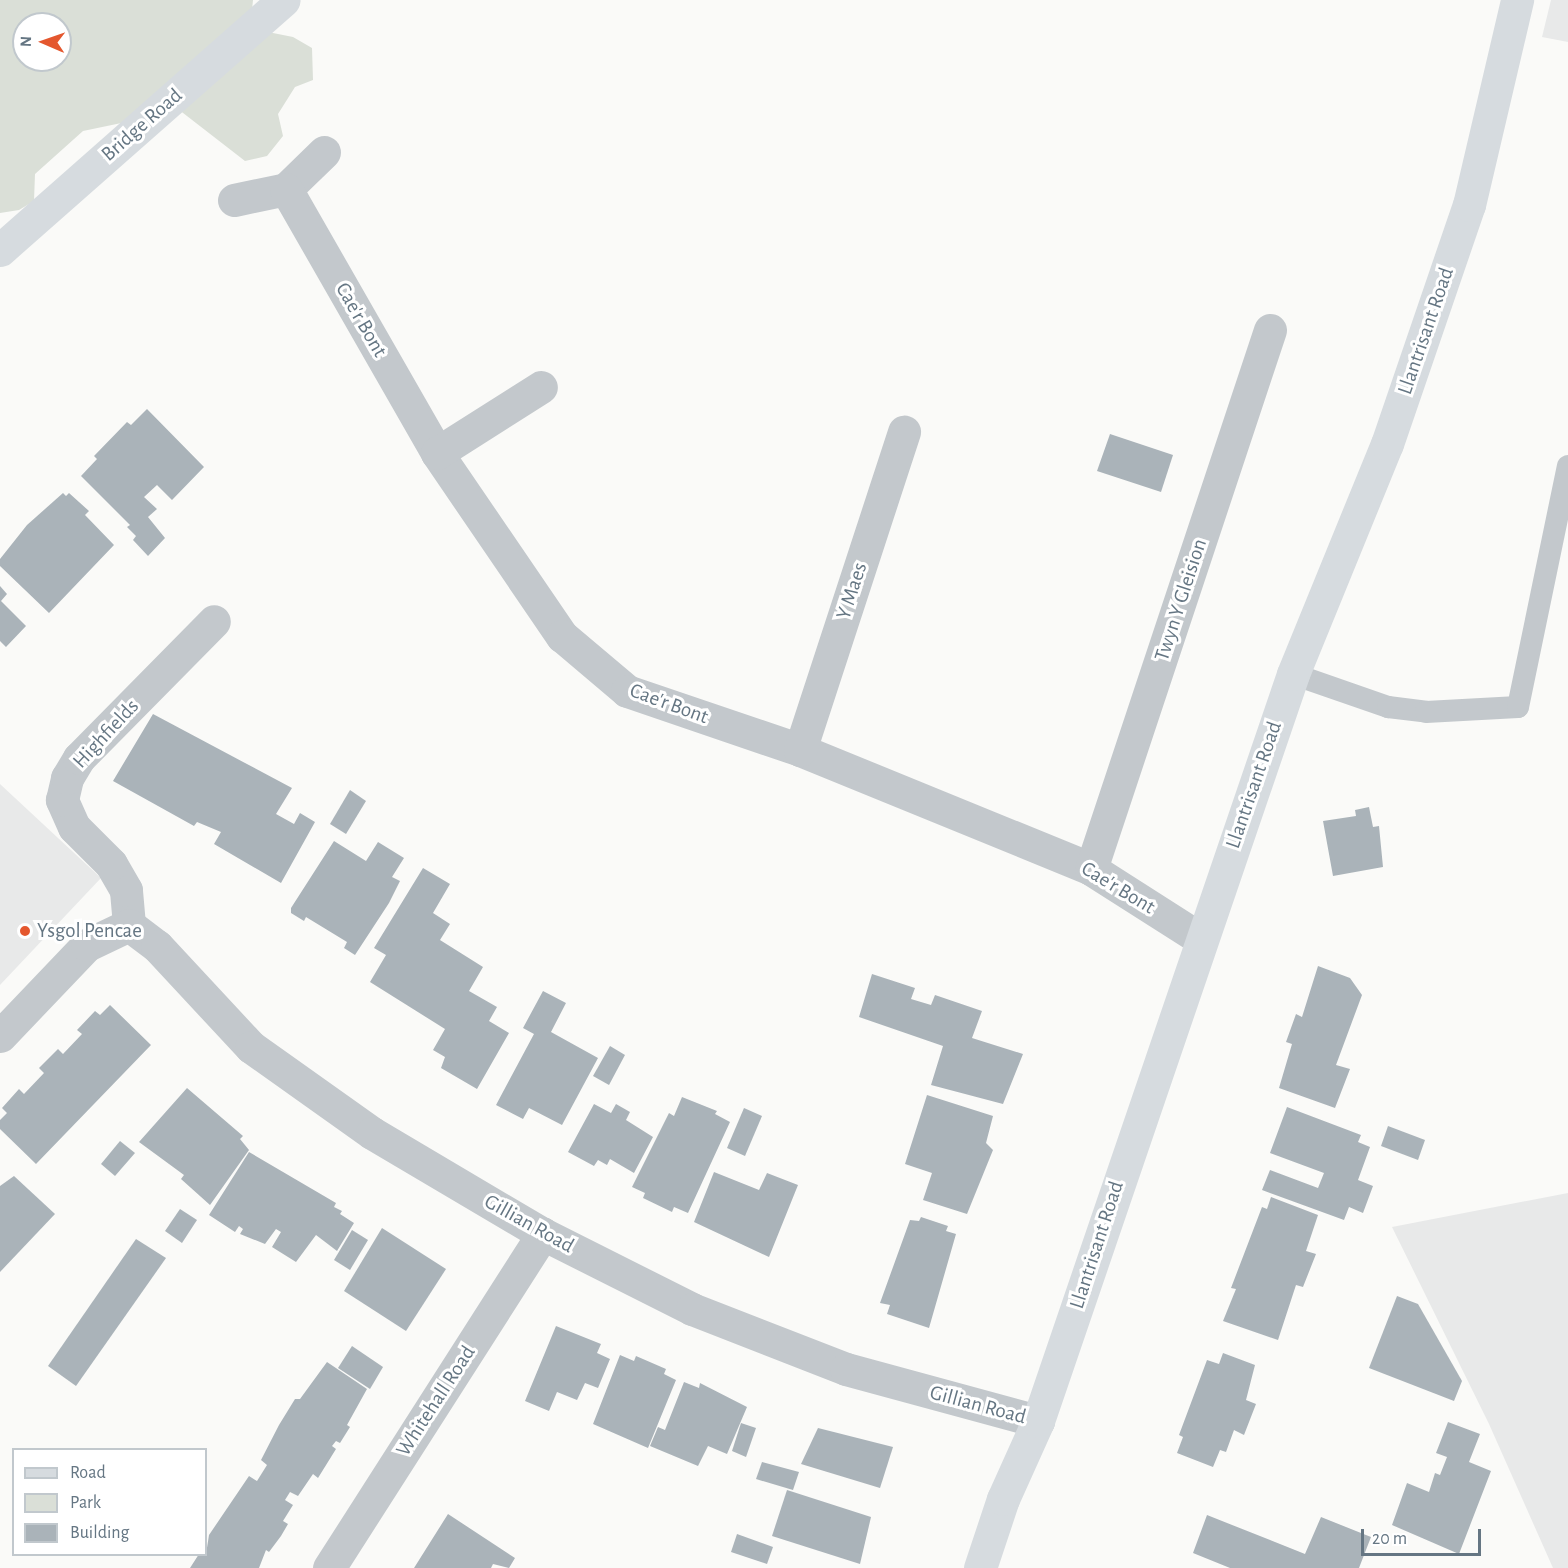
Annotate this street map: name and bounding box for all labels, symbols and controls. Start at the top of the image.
north arrow [12,12,72,72]
text: N [18,36,34,47]
street label: Bridge Road [96,83,188,167]
street label: Llantrisant Road [1392,264,1460,398]
street label: Cae'r Bont [330,278,392,362]
street label: Twyn Y Gleision [1149,536,1213,664]
street label: Y Maes [831,560,873,622]
street label: Cae'r Bont [626,678,712,730]
street label: Highfields [68,694,144,774]
street label: Llantrisant Road [1220,718,1288,852]
street label: Cae'r Bont [1076,856,1160,920]
place label: Ysgol Pencae [37,918,142,944]
marker: Ysgol Pencae [18,924,32,938]
street label: Llantrisant Road [1064,1178,1130,1312]
street label: Gillian Road [480,1189,578,1259]
street label: Whitehall Road [391,1341,481,1461]
street label: Gillian Road [927,1380,1029,1430]
legend [12,1448,207,1556]
text: Road [70,1464,106,1482]
text: Park [70,1494,101,1512]
scale bar [1364,1517,1484,1555]
text: Building [70,1524,129,1542]
text: 20 m [1372,1530,1407,1548]

